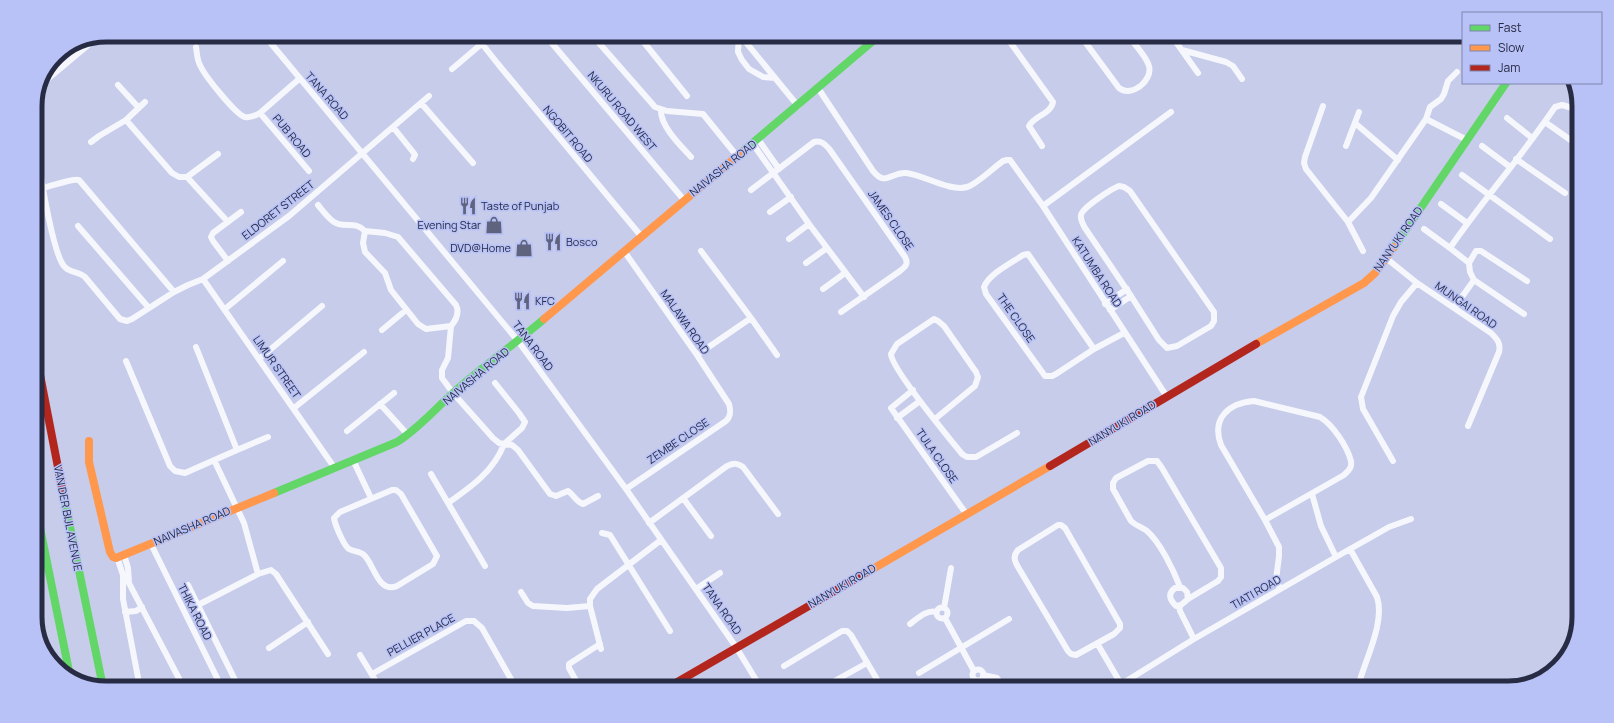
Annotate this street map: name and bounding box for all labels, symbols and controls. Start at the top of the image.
legend [1462,12,1602,84]
text: Fast [1498,19,1522,36]
text: Slow [1498,39,1524,56]
text: Jam [1498,59,1520,76]
street label: TANA ROAD [302,68,352,123]
street label: NKURU ROAD WEST [585,68,660,154]
street label: NGOBIT ROAD [540,102,597,165]
street label: PUB ROAD [270,111,315,161]
street label: NAIVASHA ROAD [686,136,759,199]
street label: ELDORET STREET [238,176,317,243]
street label: JAMES CLOSE [865,187,918,253]
restaurant icon: Taste of Punjab [458,196,478,216]
place label: Taste of Punjab [481,198,560,213]
street label: NANYUKI ROAD [1370,203,1426,274]
shop icon: Evening Star [484,215,504,235]
place label: Evening Star [417,217,481,232]
restaurant icon: Bosco [543,232,563,252]
place label: Bosco [566,234,598,249]
street label: KATUMBA ROAD [1069,234,1126,310]
shop icon: DVD@Home [514,238,534,258]
place label: DVD@Home [450,240,512,255]
street label: MUNGAI ROAD [1432,278,1500,332]
street label: MALAWA ROAD [658,286,713,357]
street label: THE CLOSE [994,290,1039,345]
restaurant icon: KFC [512,291,532,311]
place label: KFC [535,293,555,308]
street label: TANA ROAD [510,318,557,374]
street label: LIMUR STREET [250,332,305,402]
street label: NAIVASHA ROAD [439,343,512,408]
street label: NANYUKI ROAD [1085,397,1158,449]
street label: ZEMBE CLOSE [644,414,712,467]
street label: TULA CLOSE [913,425,962,486]
street label: VAN DER BIJL AVENUE [51,464,86,572]
street label: NAIVASHA ROAD [151,503,233,549]
street label: NANYUKI ROAD [805,560,878,611]
street label: TIATI ROAD [1228,571,1284,612]
street label: TANA ROAD [699,580,745,637]
street label: THIKA ROAD [175,581,216,643]
street label: PELLIER PLACE [384,610,457,659]

